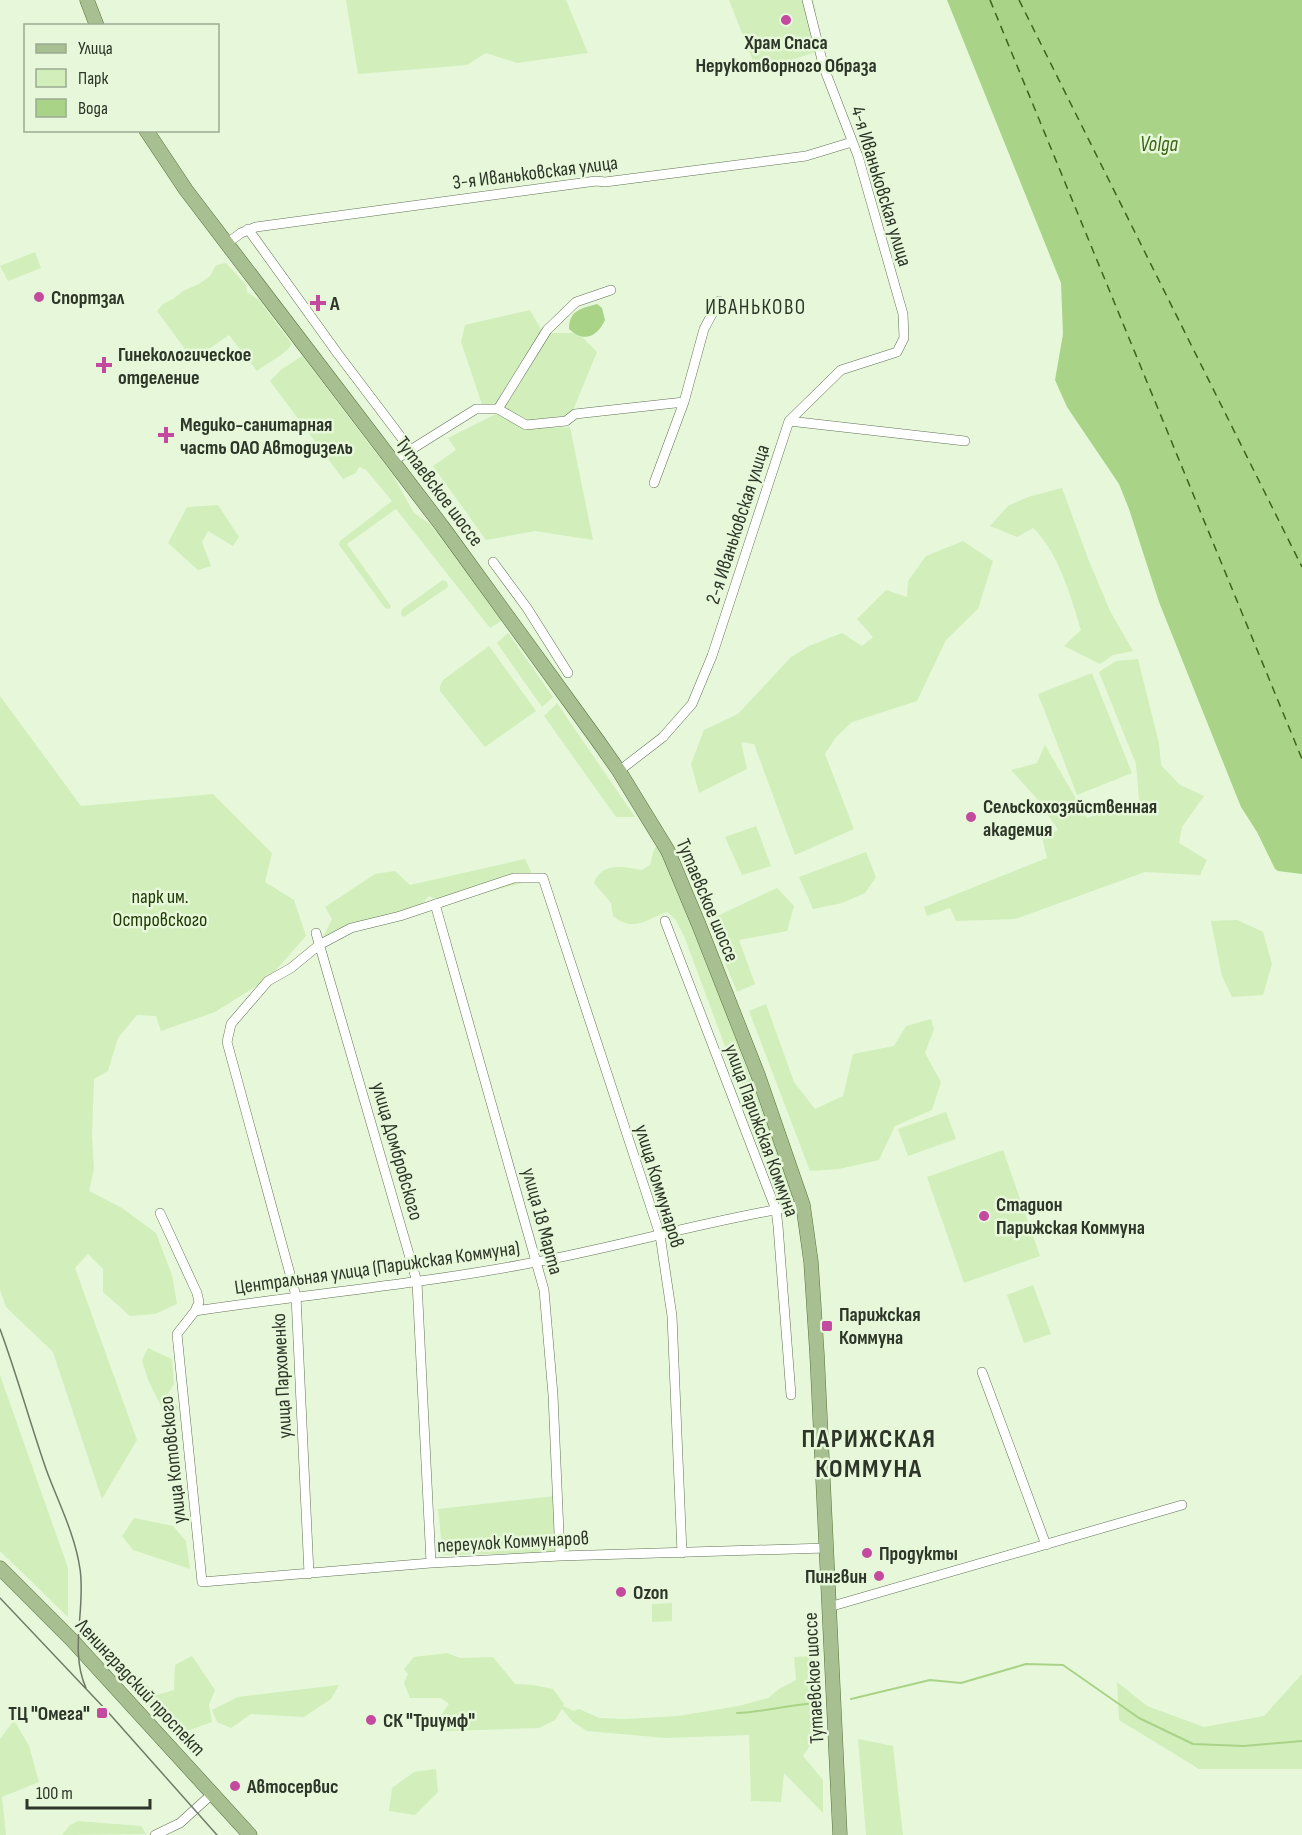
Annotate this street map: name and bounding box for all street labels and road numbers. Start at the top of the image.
street label: 4-я Иваньковская улица [845,103,917,269]
street label: 3-я Иваньковская улица [451,151,619,195]
street label: Тутаевское шоссе [390,432,488,551]
street label: 2-я Иваньковская улица [701,442,775,607]
street label: Тутаевское шоссе [670,835,744,966]
street label: улица Парижская Коммуна [719,1041,803,1220]
street label: улица Домбровского [366,1080,428,1223]
street label: улица Коммунаров [629,1122,689,1251]
street label: улица 18 Марта [516,1165,568,1277]
street label: Центральная улица (Парижская Коммуна) [233,1236,521,1300]
street label: улица Пархоменко [267,1313,297,1439]
street label: улица Котовского [154,1395,192,1525]
street label: переулок Коммунаров [437,1526,590,1558]
street label: Тутаевское шоссе [799,1612,829,1744]
street label: Ленинградский проспект [70,1613,210,1761]

